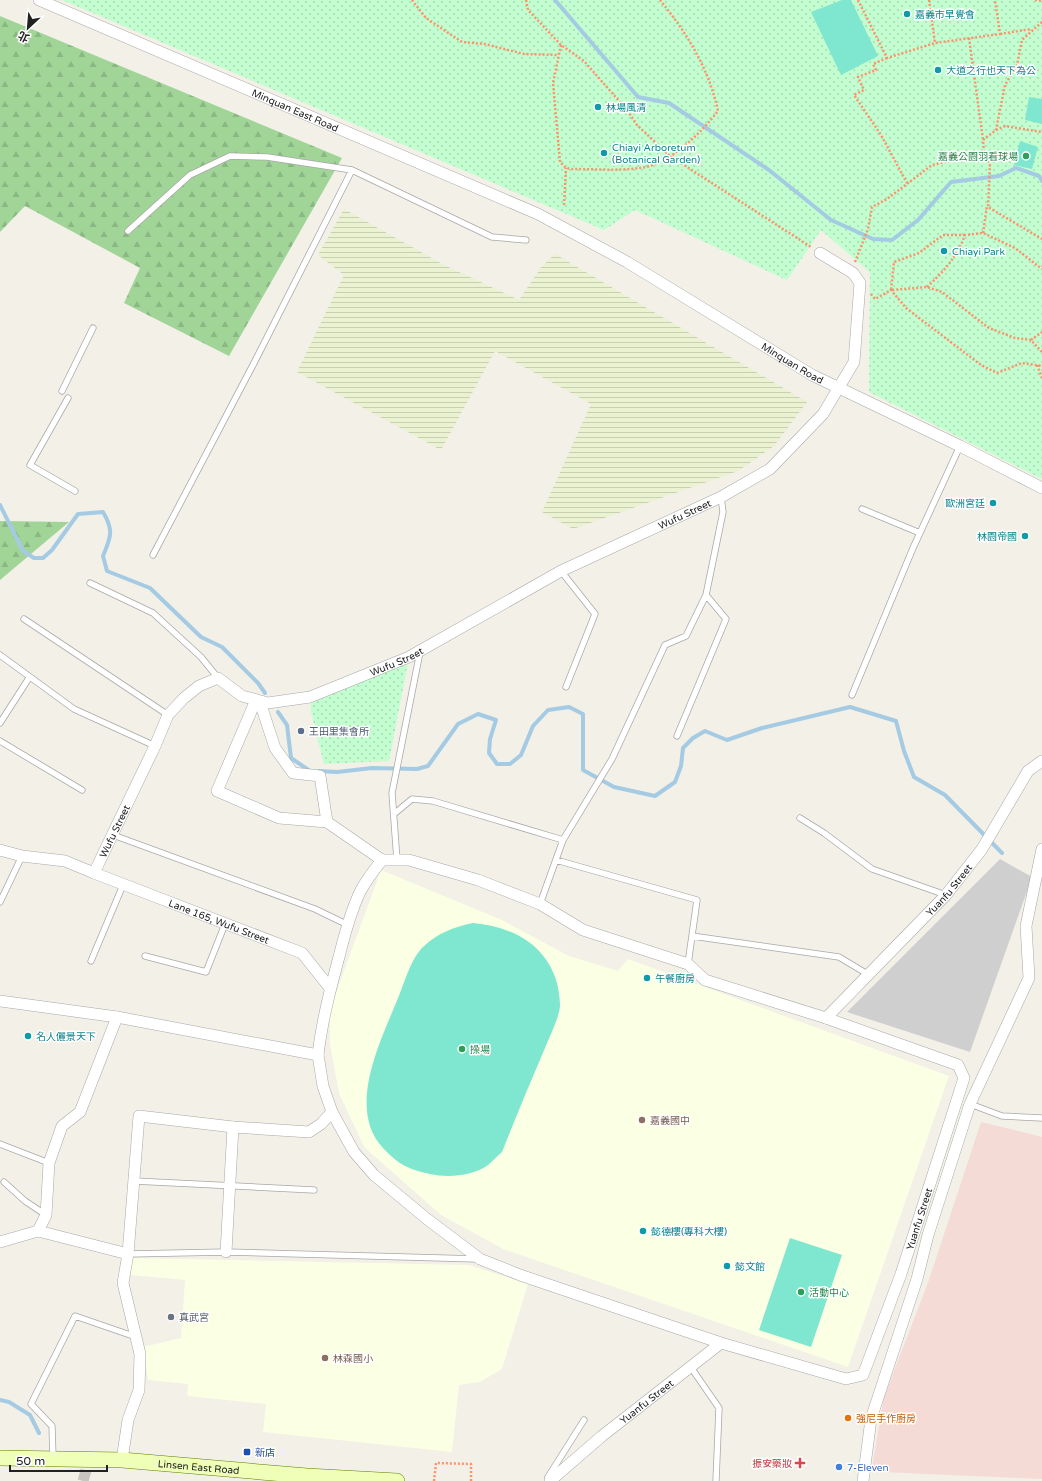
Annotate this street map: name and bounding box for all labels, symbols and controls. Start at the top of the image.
north arrow [8,8,48,48]
marker: 嘉義市早覺會 [902,9,912,19]
place label: 嘉義市早覺會 [915,9,975,21]
text: 北 [16,28,32,45]
marker: 大道之行也天下為公 [933,65,943,75]
place label: 大道之行也天下為公 [946,65,1036,77]
street label: Minquan East Road [250,87,340,135]
marker: 林場風清 [593,102,603,112]
place label: 林場風清 [606,102,646,114]
place label: Chiayi Arboretum (Botanical Garden) [612,142,700,166]
marker: Chiayi Arboretum (Botanical Garden) [599,148,609,158]
place label: 嘉義公園羽看球場 [938,151,1018,163]
marker: 嘉義公園羽看球場 [1021,151,1031,161]
marker: Chiayi Park [939,246,949,256]
place label: Chiayi Park [952,246,1005,258]
street label: Minquan Road [759,341,825,387]
street label: Wufu Street [657,497,713,532]
place label: 歐洲宮廷 [945,498,985,510]
marker: 歐洲宮廷 [988,498,998,508]
place label: 林園帝國 [977,531,1017,543]
marker: 林園帝國 [1020,531,1030,541]
street label: Wufu Street [368,645,426,679]
marker: 王田里集會所 [296,726,306,736]
place label: 王田里集會所 [309,726,369,738]
street label: Wufu Street [97,803,133,860]
street label: Yuanfu Street [924,862,975,919]
street label: Lane 165, Wufu Street [167,897,271,947]
marker: 午餐廚房 [642,973,652,983]
place label: 午餐廚房 [655,973,695,985]
marker: 名人儷景天下 [23,1031,33,1041]
place label: 名人儷景天下 [36,1031,96,1043]
marker: 操場 [457,1044,467,1054]
place label: 操場 [470,1044,490,1056]
marker: 嘉義國中 [637,1115,647,1125]
place label: 嘉義國中 [650,1115,690,1127]
street label: Yuanfu Street [904,1186,935,1252]
marker: 懿德樓(專科大樓) [638,1226,648,1236]
place label: 懿德樓(專科大樓) [651,1226,727,1238]
marker: 懿文館 [722,1261,732,1271]
place label: 懿文館 [735,1261,765,1273]
marker: 活動中心 [796,1287,806,1297]
place label: 活動中心 [809,1287,849,1299]
marker: 真武宮 [166,1312,176,1322]
place label: 真武宮 [179,1312,209,1324]
marker: 林森國小 [320,1353,330,1363]
place label: 林森國小 [333,1353,373,1365]
street label: Yuanfu Street [618,1377,676,1427]
marker: 強尼手作廚房 [843,1413,853,1423]
place label: 強尼手作廚房 [856,1413,916,1425]
scale bar [10,1447,107,1473]
marker: 新店 [242,1447,252,1457]
place label: 新店 [255,1447,275,1459]
text: 50 m [16,1454,45,1468]
street label: Linsen East Road [157,1458,240,1477]
place label: 振安藥妝 [752,1458,792,1470]
marker: 振安藥妝 [795,1458,805,1468]
marker: 7-Eleven [834,1462,844,1472]
place label: 7-Eleven [847,1462,889,1474]

